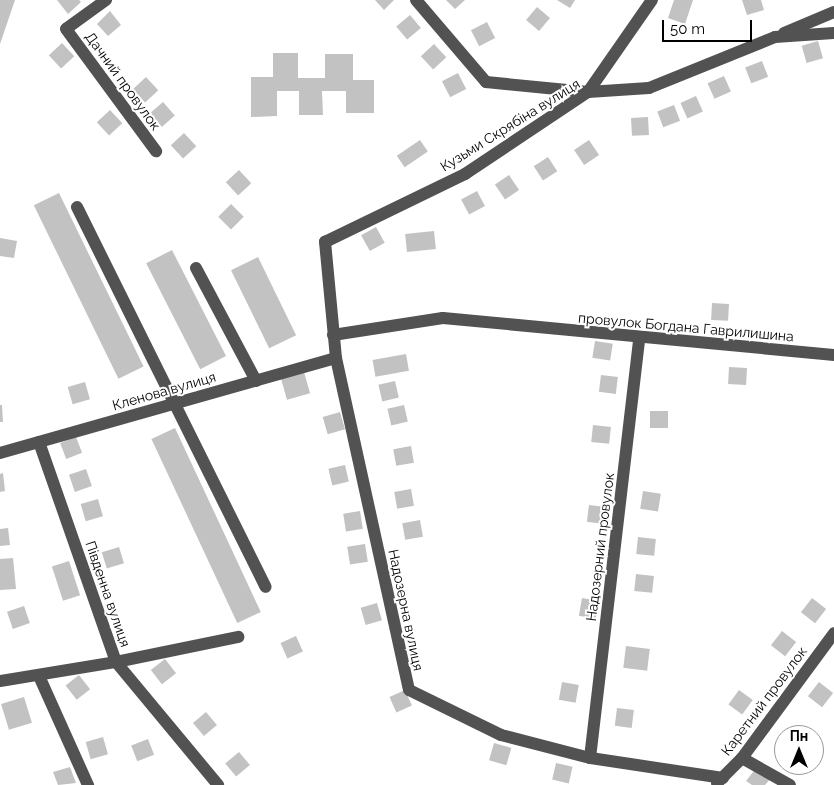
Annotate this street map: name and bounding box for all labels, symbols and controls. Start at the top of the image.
scale bar [664,10,754,42]
text: 50 m [670,20,705,38]
street label: Дачний провулок [82,29,164,133]
street label: Кузьми Скрябіна вулиця [437,75,583,175]
street label: провулок Богдана Гаврилишина [578,309,794,345]
street label: Кленова вулиця [110,368,218,414]
street label: Надозерний провулок [583,472,617,622]
street label: Південна вулиця [82,539,134,649]
street label: Надозерна вулиця [385,548,427,672]
street label: Каретний провулок [718,643,810,759]
north arrow [774,725,824,775]
text: Пн [790,728,808,744]

